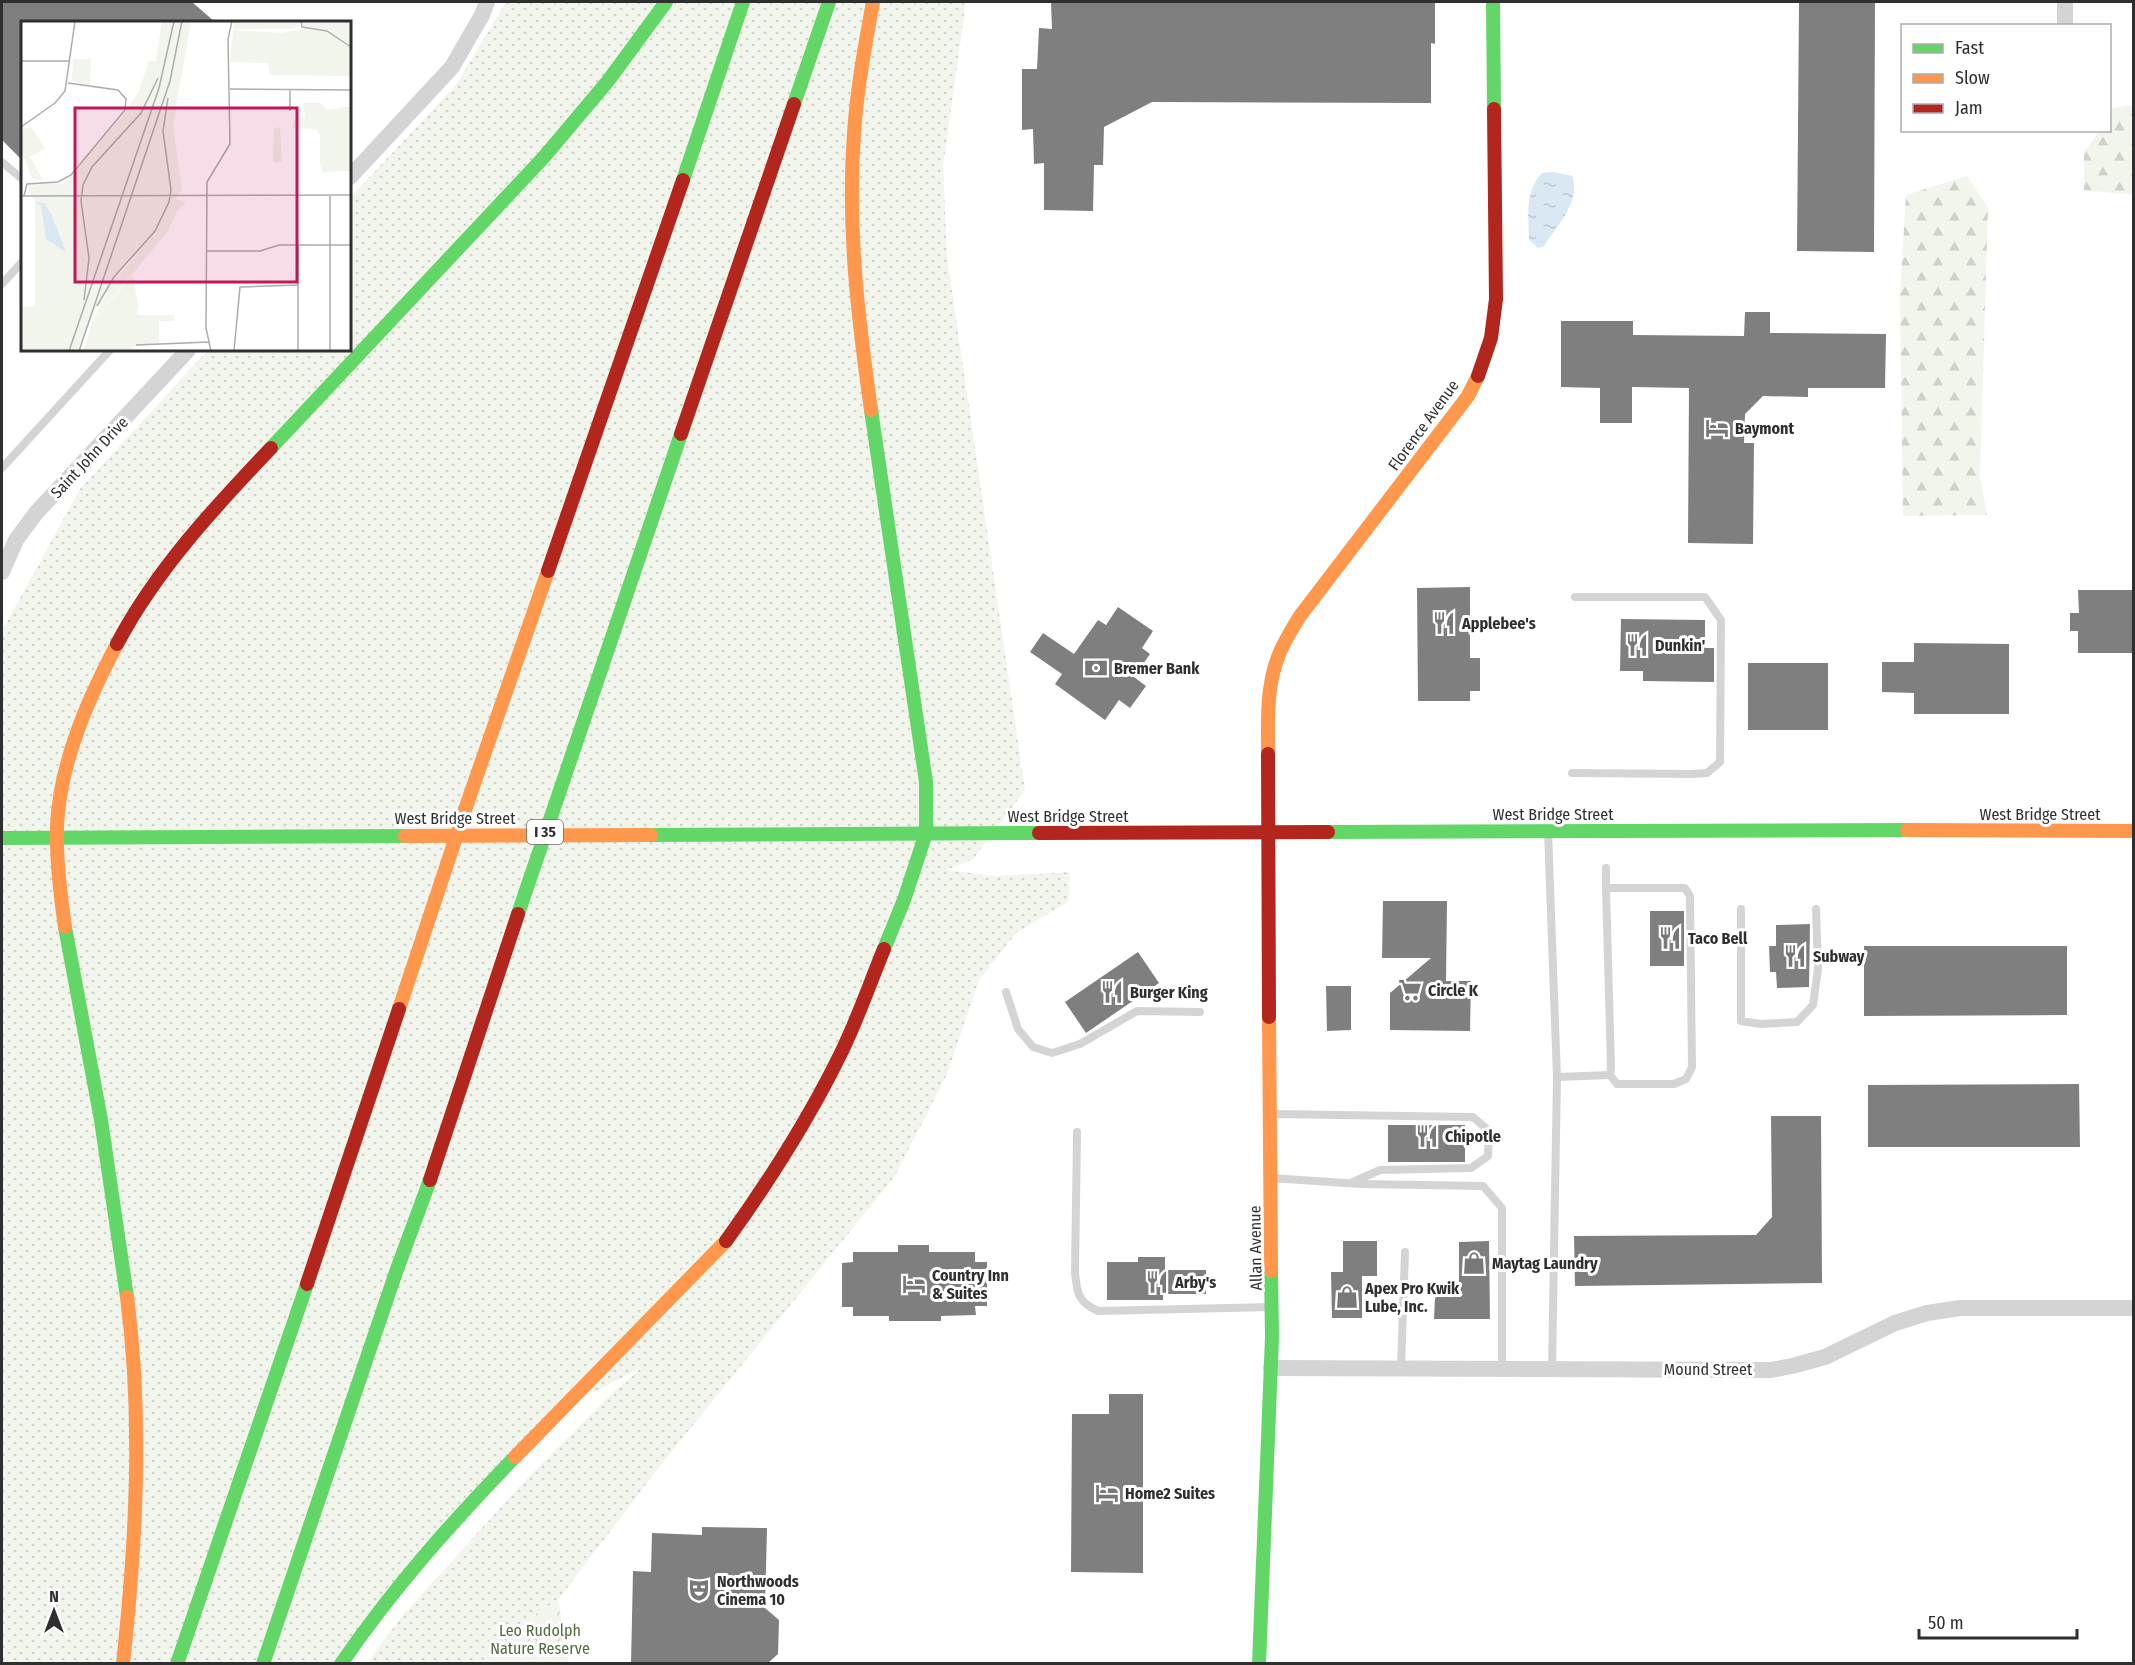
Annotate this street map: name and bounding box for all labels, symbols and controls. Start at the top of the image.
inset map [21,21,351,351]
legend [1901,24,2111,132]
text: Fast [1955,37,1984,59]
text: Slow [1955,67,1990,89]
text: Jam [1955,97,1983,119]
street label: Florence Avenue [1384,376,1463,474]
street label: Saint John Drive [47,413,132,502]
hotel icon: Baymont [1704,415,1730,441]
place label: Baymont [1735,419,1794,438]
restaurant icon: Applebee's [1431,610,1457,636]
place label: Applebee's [1461,614,1536,633]
restaurant icon: Dunkin' [1624,632,1650,658]
place label: Dunkin' [1655,636,1705,655]
bank icon: Bremer Bank [1083,655,1109,681]
place label: Bremer Bank [1114,659,1200,678]
street label: West Bridge Street [1493,805,1614,824]
street label: West Bridge Street [1980,805,2101,824]
street label: West Bridge Street [1008,807,1129,826]
street label: West Bridge Street [395,809,516,828]
road number: I 35 [527,820,563,844]
restaurant icon: Taco Bell [1657,925,1683,951]
place label: Taco Bell [1688,929,1748,948]
restaurant icon: Subway [1782,943,1808,969]
place label: Subway [1813,947,1865,966]
supermarket icon: Circle K [1397,977,1423,1003]
restaurant icon: Burger King [1099,979,1125,1005]
place label: Circle K [1428,981,1479,1000]
place label: Burger King [1130,983,1208,1002]
restaurant icon: Chipotle [1414,1123,1440,1149]
place label: Chipotle [1445,1127,1501,1146]
street label: Allan Avenue [1245,1205,1266,1291]
shop icon: Maytag Laundry [1461,1250,1487,1276]
place label: Maytag Laundry [1492,1254,1598,1273]
place label: Country Inn & Suites [932,1266,1009,1303]
restaurant icon: Arby's [1144,1269,1170,1295]
hotel icon: Country Inn & Suites [901,1271,927,1297]
place label: Arby's [1174,1273,1216,1292]
place label: Apex Pro Kwik Lube, Inc. [1364,1279,1460,1316]
shop icon: Apex Pro Kwik Lube, Inc. [1334,1284,1360,1310]
street label: Mound Street [1664,1360,1753,1379]
hotel icon: Home2 Suites [1094,1480,1120,1506]
place label: Home2 Suites [1125,1484,1215,1503]
place label: Northwoods Cinema 10 [717,1572,799,1609]
theatre icon: Northwoods Cinema 10 [686,1577,712,1603]
north arrow [24,1581,84,1641]
text: N [49,1587,59,1606]
scale bar [1919,1602,2076,1640]
text: 50 m [1928,1612,1964,1634]
park label: Leo Rudolph Nature Reserve [490,1621,590,1658]

